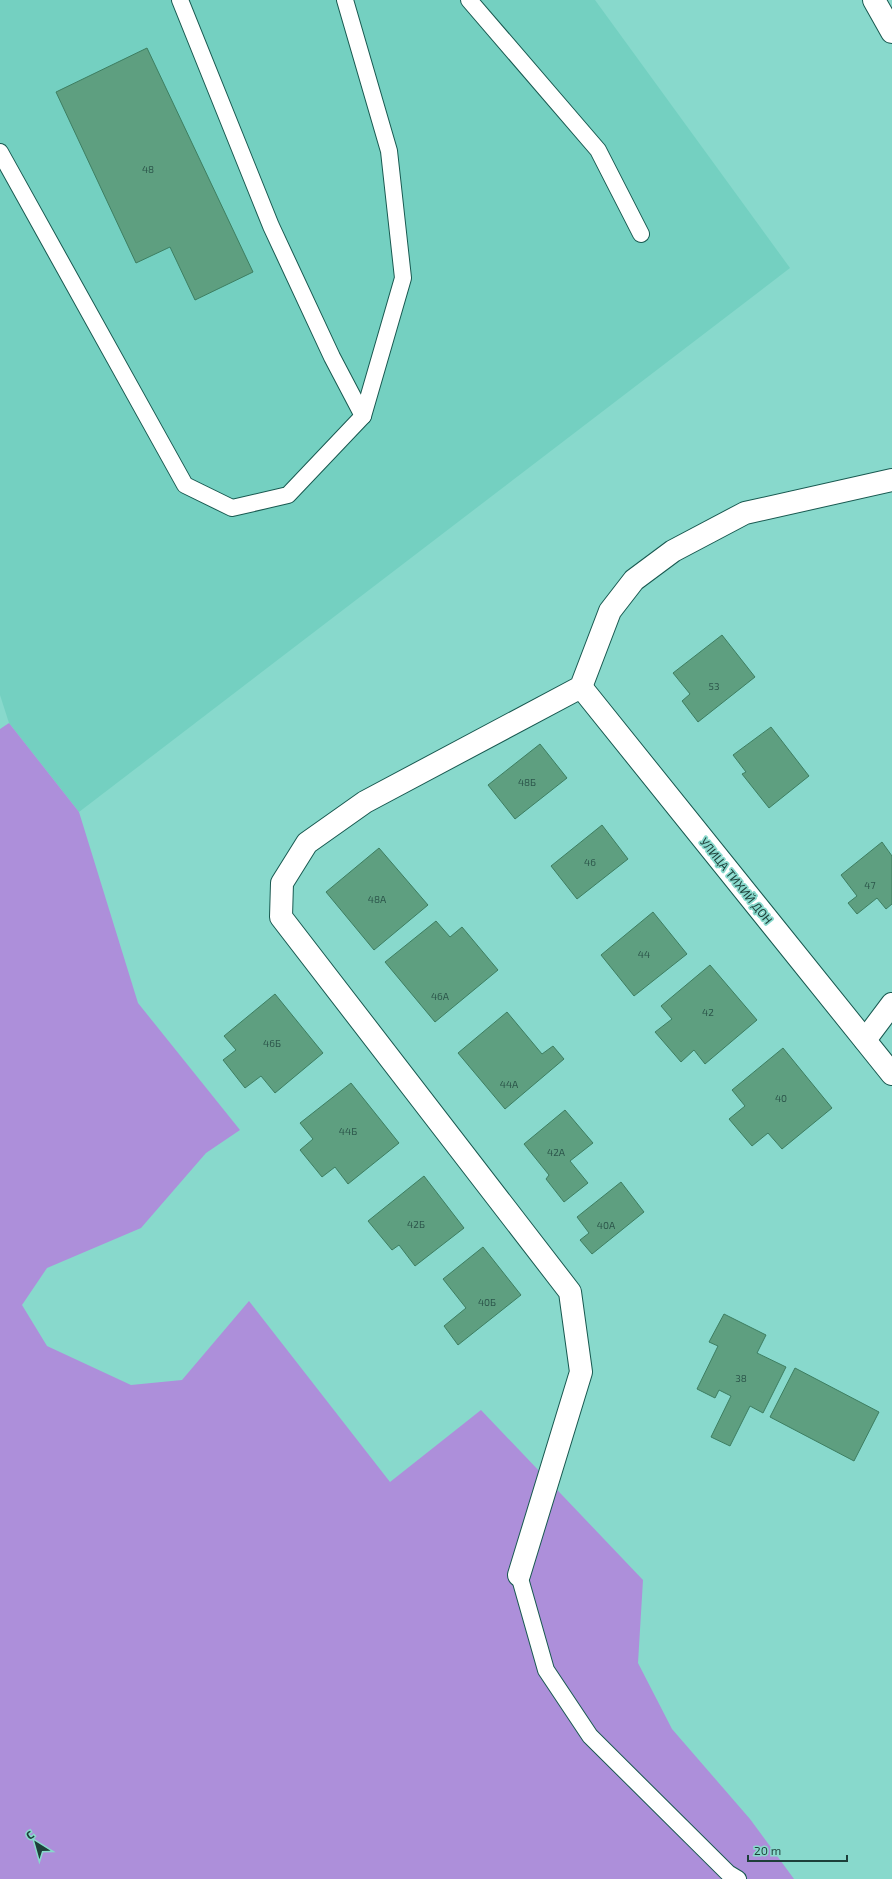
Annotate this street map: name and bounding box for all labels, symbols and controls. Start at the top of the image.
house number: 48 [142,163,154,175]
house number: 53 [709,680,719,692]
house number: 48Б [518,776,536,788]
street label: УЛИЦА ТИХИЙ ДОН [698,834,776,926]
house number: 46 [584,856,596,868]
house number: 47 [864,879,876,891]
house number: 48А [368,893,387,905]
house number: 44 [638,948,650,960]
house number: 46А [431,990,450,1002]
house number: 42 [702,1006,714,1018]
house number: 46Б [263,1037,281,1049]
house number: 44А [500,1078,519,1090]
house number: 40 [775,1092,787,1104]
house number: 44Б [339,1125,357,1137]
house number: 42А [547,1146,566,1158]
house number: 42Б [407,1218,425,1230]
house number: 40А [597,1219,616,1231]
house number: 40Б [478,1296,496,1308]
house number: 38 [735,1372,747,1384]
north arrow [16,1823,56,1863]
text: С [23,1827,37,1842]
scale bar [748,1837,847,1863]
text: 20 m [754,1843,781,1857]

